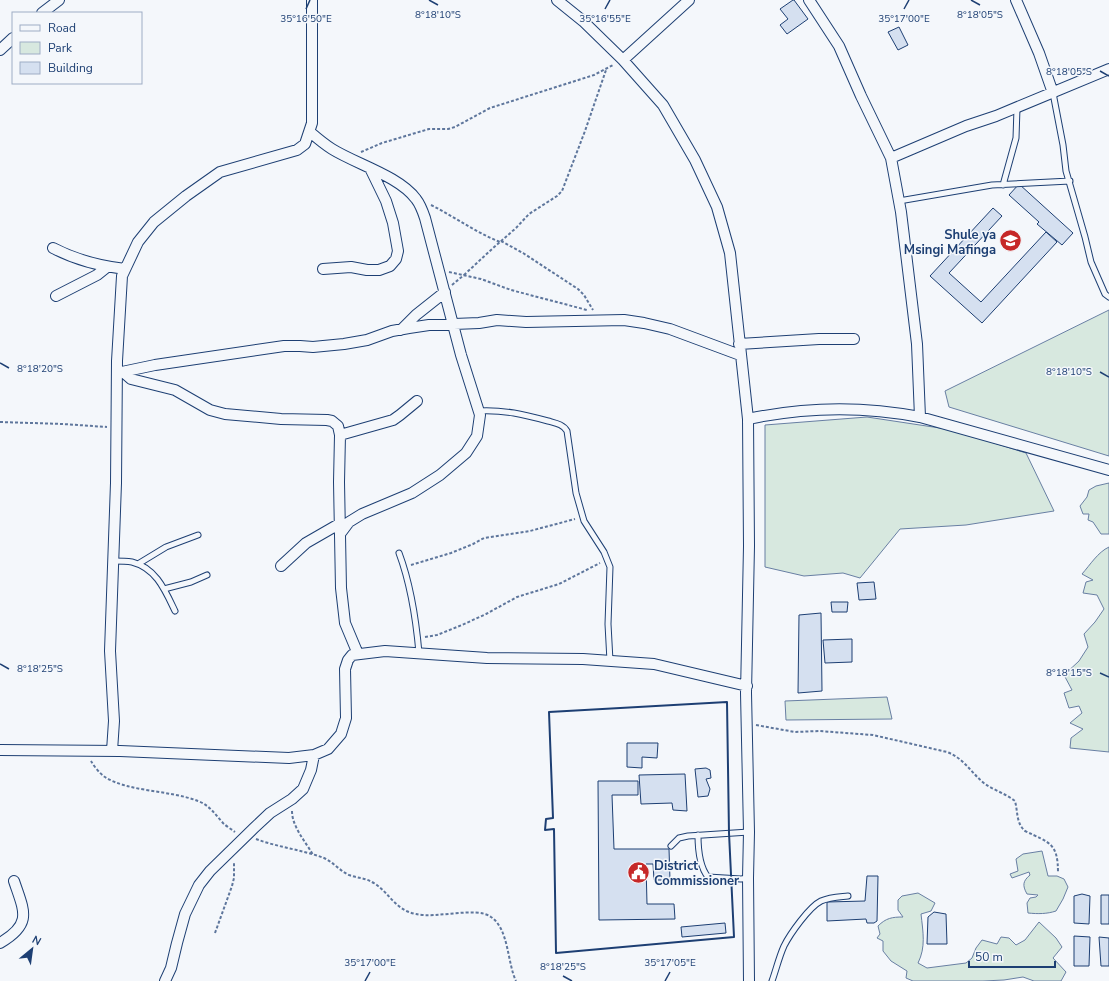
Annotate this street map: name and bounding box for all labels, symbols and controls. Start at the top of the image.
text: 8°18'10"S [415,8,461,22]
text: 8°18'05"S [957,8,1003,22]
legend [12,12,142,84]
text: 35°16'50"E [280,12,332,26]
text: 35°16'55"E [579,12,631,26]
text: 35°17'00"E [878,12,930,26]
text: Road [48,20,76,36]
text: Park [48,40,73,56]
text: Building [48,60,93,76]
text: 8°18'05"S [1046,65,1092,79]
place label: Shule ya Msingi Mafinga [904,226,996,259]
school or university icon: Shule ya Msingi Mafinga [998,228,1024,254]
text: 8°18'20"S [17,362,63,376]
text: 8°18'10"S [1046,365,1092,379]
text: 8°18'25"S [17,662,63,676]
text: 8°18'15"S [1046,666,1092,680]
place label: District Commissioner [654,857,740,890]
public building icon: District Commissioner [625,859,651,885]
north arrow [12,929,52,969]
text: N [29,932,44,949]
scale bar [969,943,1055,969]
text: 50 m [975,949,1003,965]
text: 35°17'00"E [344,956,396,970]
text: 35°17'05"E [644,956,696,970]
text: 8°18'25"S [540,960,586,974]

